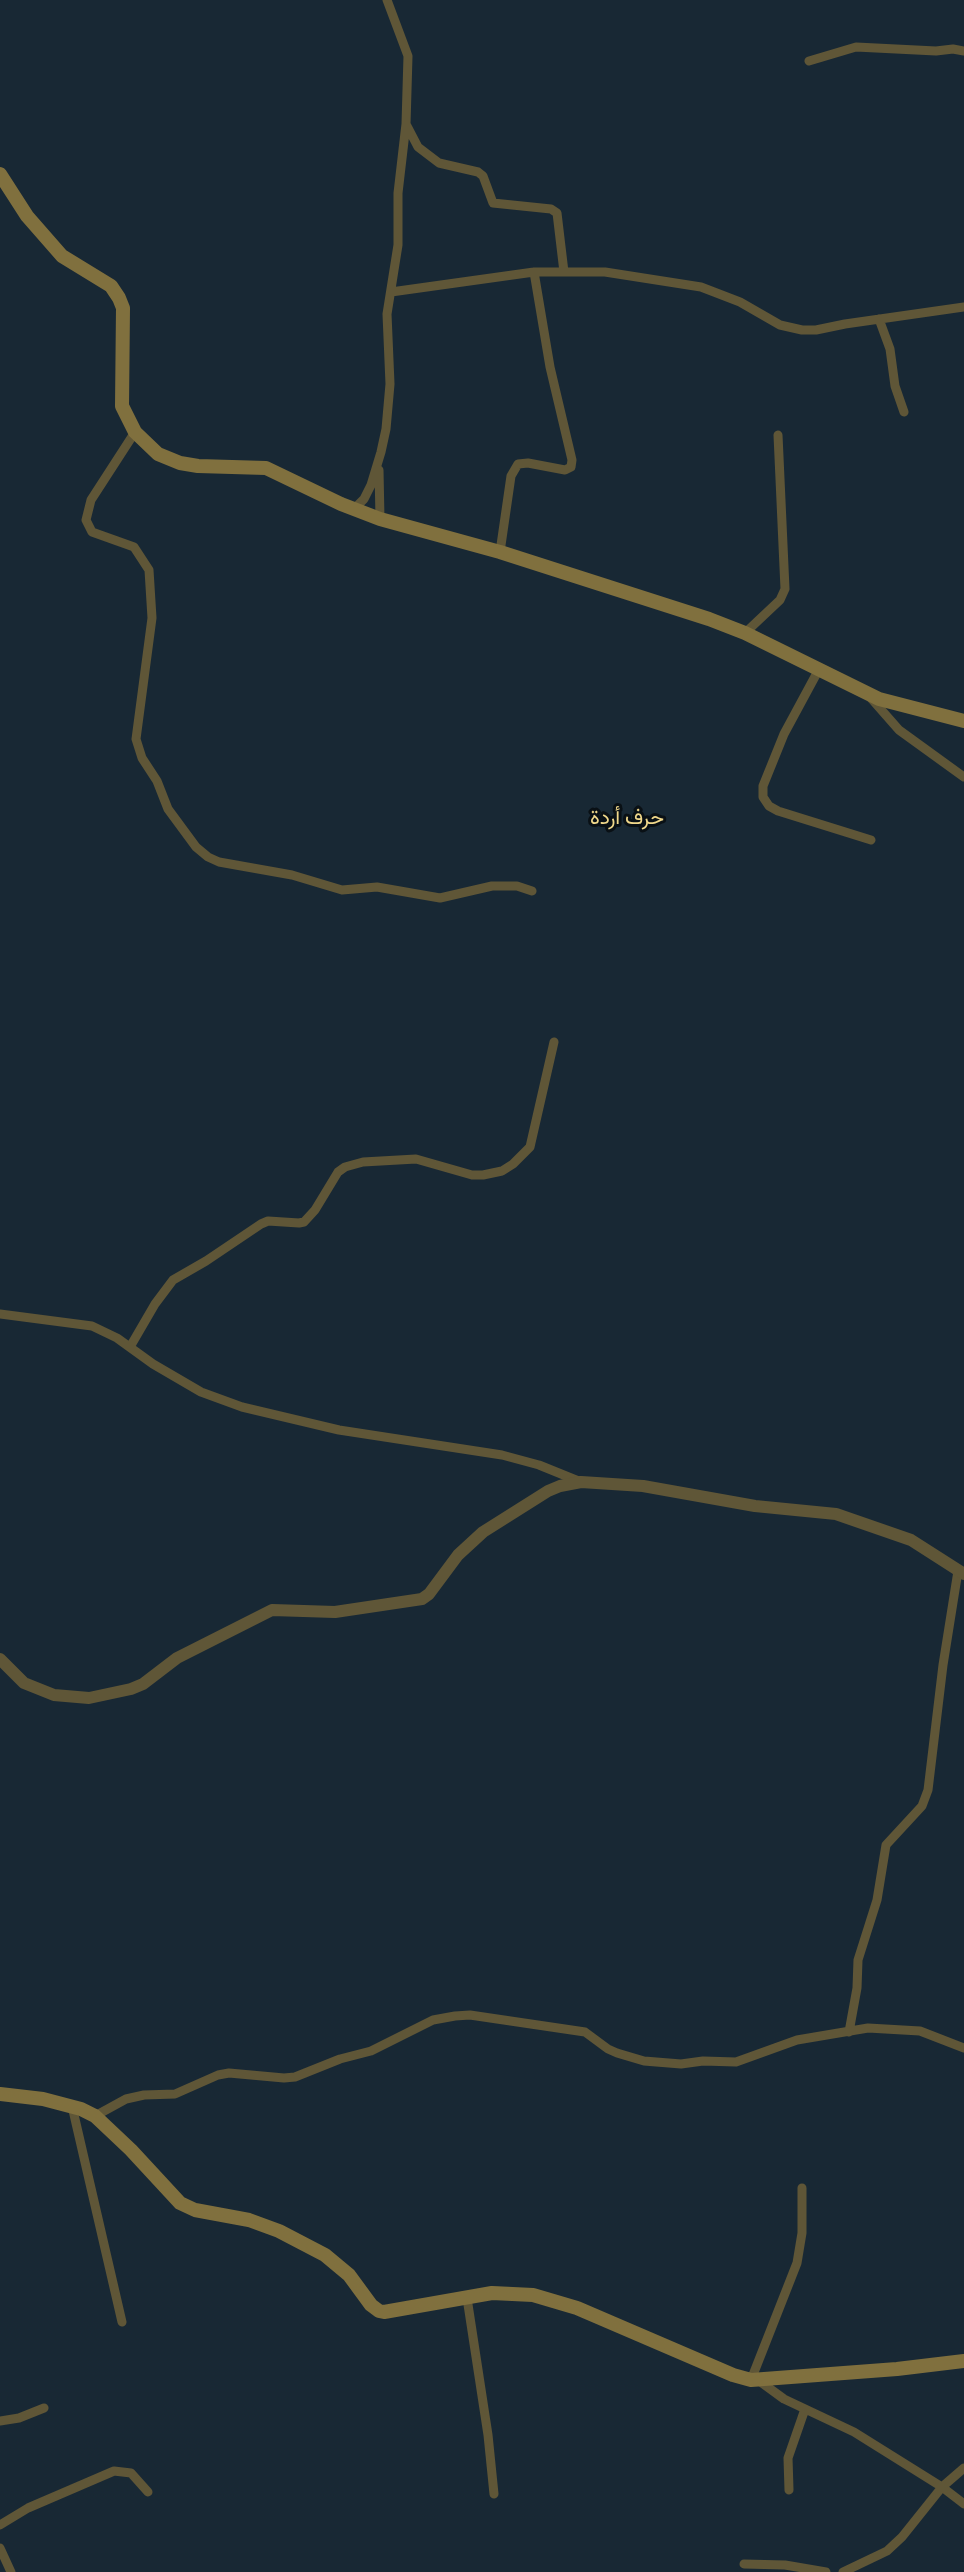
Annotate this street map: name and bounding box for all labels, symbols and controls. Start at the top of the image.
district label: حرف أردة [590,805,664,831]

